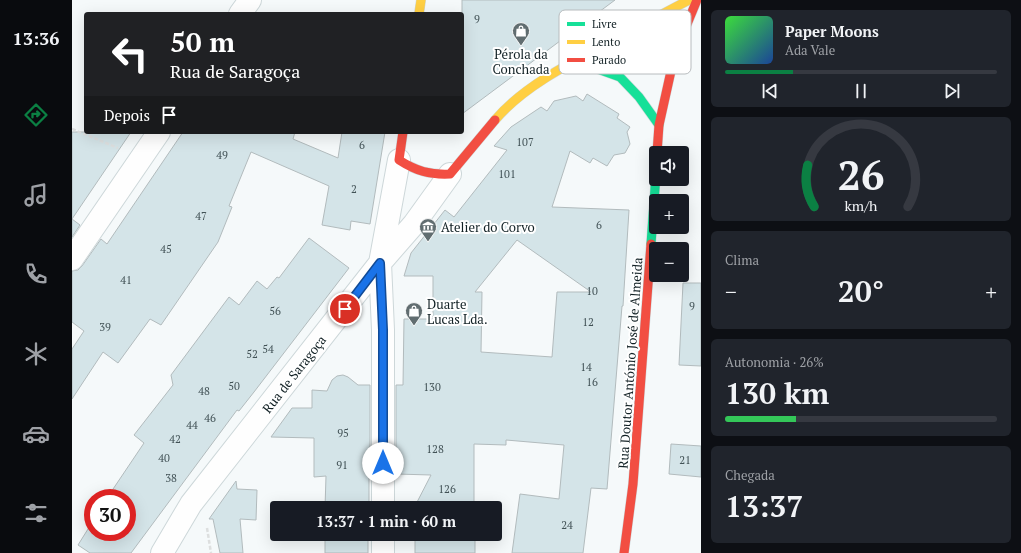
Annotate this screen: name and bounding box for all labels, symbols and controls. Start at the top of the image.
legend [559,10,691,74]
house number: 9 [474,12,480,26]
text: Livre [592,17,617,31]
shop icon: Pérola da Conchada [511,21,531,46]
text: Paper Moons [785,21,879,41]
text: 50 m [170,23,235,60]
text: 13:36 [13,26,59,50]
icon: left [104,28,156,80]
text: Lento [592,35,620,49]
text: Ada Vale [785,41,835,59]
place label: Pérola da Conchada [492,45,550,78]
text: Parado [592,53,626,67]
text: Rua de Saragoça [170,59,300,83]
icon: previous [759,80,781,102]
icon: pause [850,80,872,102]
icon: next [941,80,963,102]
icon: directions [22,101,50,129]
icon: arrive [158,104,180,126]
text: Depois [104,105,150,125]
house number: 107 [516,135,534,149]
house number: 6 [359,138,365,152]
map controls [649,146,689,282]
button: sound [649,146,689,186]
text: 26 [837,147,885,202]
house number: 49 [216,148,228,162]
house number: 101 [498,167,516,181]
icon: music [22,181,50,209]
house number: 2 [351,182,357,196]
button: + [649,194,689,234]
text: km/h [845,196,878,215]
house number: 47 [195,209,207,223]
museum icon: Atelier do Corvo [418,217,438,242]
place label: Atelier do Corvo [441,218,535,236]
house number: 6 [596,218,602,232]
house number: 45 [160,242,172,256]
button: − [649,242,689,282]
text: Clima [725,251,759,269]
street label: Rua Doutor António José de Almeida [614,256,646,469]
icon: phone [22,260,50,288]
text: 20° [838,271,884,311]
house number: 41 [120,273,132,287]
text: − [725,277,737,306]
text: + [985,277,997,306]
house number: 10 [586,284,598,298]
pin [328,292,362,326]
place label: Duarte Lucas Lda. [427,295,488,328]
icon: arrive [334,298,356,320]
house number: 9 [689,299,695,313]
shop icon: Duarte Lucas Lda. [404,301,424,326]
house number: 56 [269,304,281,318]
house number: 12 [582,315,594,329]
house number: 39 [99,320,111,334]
street label: Rua de Saragoça [258,331,330,417]
icon: climate [22,340,50,368]
house number: 54 [262,342,274,356]
house number: 52 [246,347,258,361]
text: Autonomia · 26% [725,353,824,371]
house number: 14 [580,360,592,374]
text: 130 km [725,373,829,413]
house number: 16 [586,375,598,389]
house number: 50 [228,379,240,393]
house number: 130 [423,380,441,394]
house number: 48 [198,384,210,398]
house number: 46 [204,411,216,425]
house number: 44 [186,418,198,432]
icon: car [22,420,50,448]
house number: 95 [337,426,349,440]
house number: 42 [169,432,181,446]
position arrow [362,442,404,484]
house number: 128 [426,442,444,456]
house number: 40 [158,451,170,465]
house number: 21 [679,453,691,467]
house number: 91 [336,458,348,472]
text: Chegada [725,466,775,484]
house number: 38 [165,471,177,485]
house number: 126 [438,482,456,496]
text: 13:37 [725,486,803,526]
speed limit sign: 30 [84,489,136,541]
icon: filters [22,499,50,527]
text: 13:37 · 1 min · 60 m [316,511,456,531]
house number: 24 [561,518,573,532]

